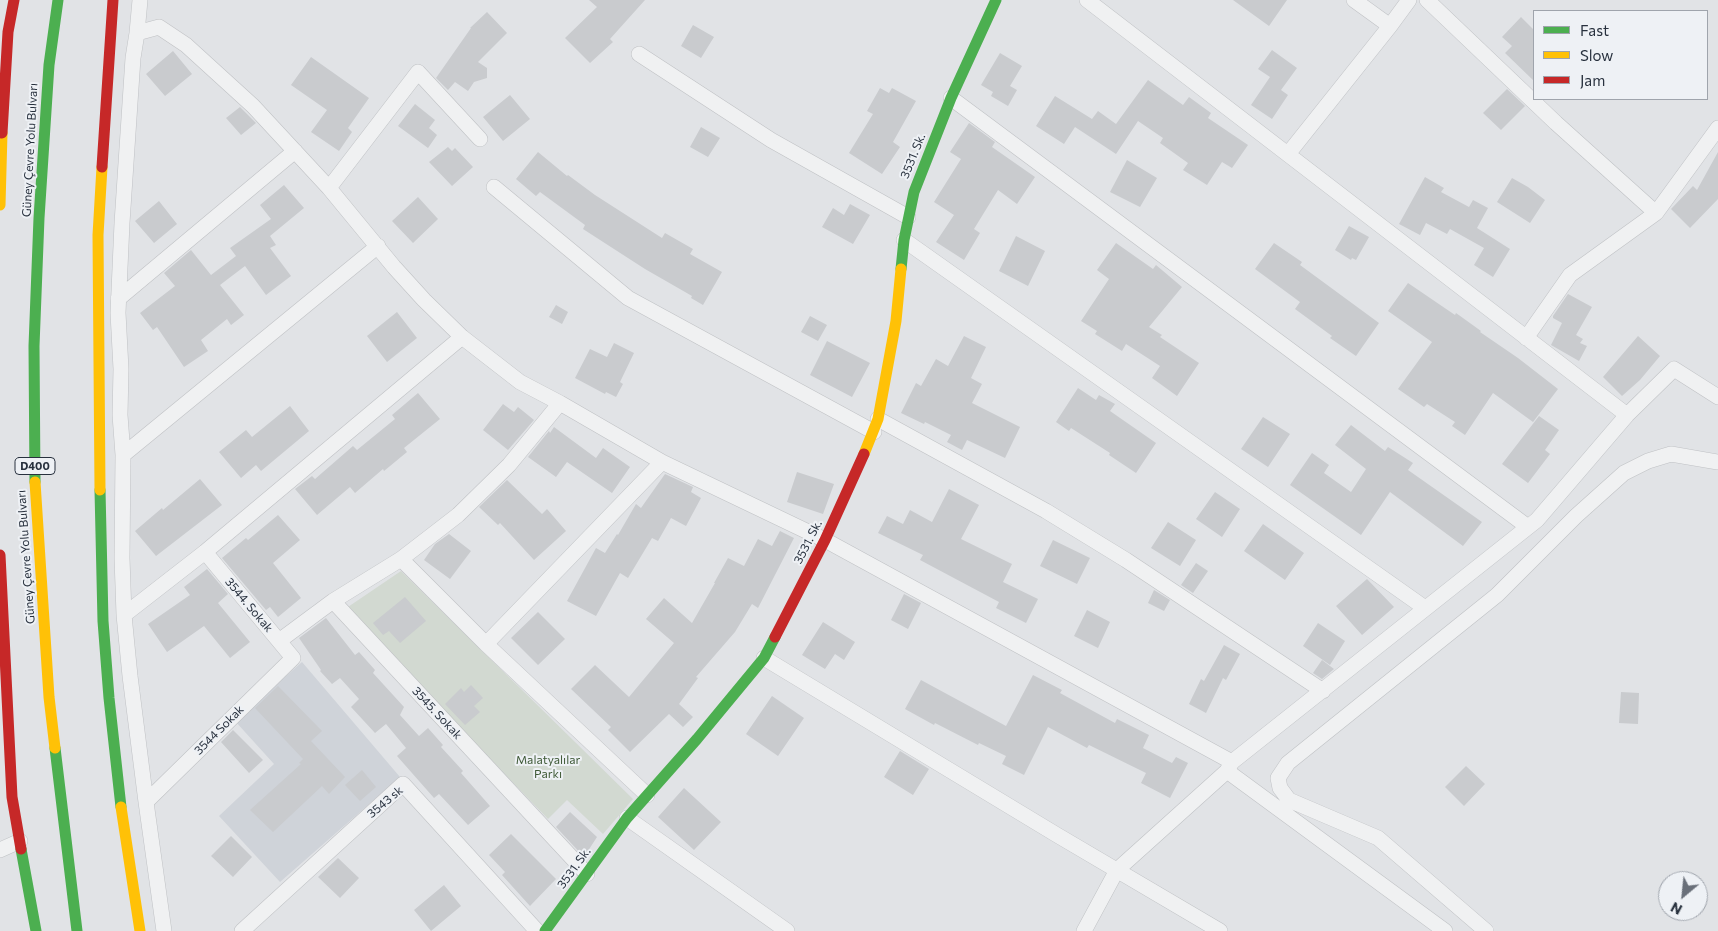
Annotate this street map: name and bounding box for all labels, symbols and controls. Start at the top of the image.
legend [1533,10,1708,100]
text: Fast [1580,21,1609,39]
text: Slow [1580,46,1613,64]
text: Jam [1580,71,1605,89]
street label: Güney Çevre Yolu Bulvarı [19,82,41,218]
street label: 3531. Sk. [897,131,929,181]
road number: D400 [15,458,55,474]
street label: Güney Çevre Yolu Bulvarı [14,489,38,625]
street label: 3531. Sk. [791,518,825,566]
street label: 3544. Sokak [222,575,276,635]
street label: 3545. Sokak [409,684,465,742]
street label: 3544 Sokak [191,702,247,758]
park label: Malatyalılar Parkı [516,753,580,781]
street label: 3543 sk [364,783,406,821]
street label: 3531. Sk. [554,845,594,891]
north arrow [1658,871,1708,921]
text: N [1668,899,1685,919]

